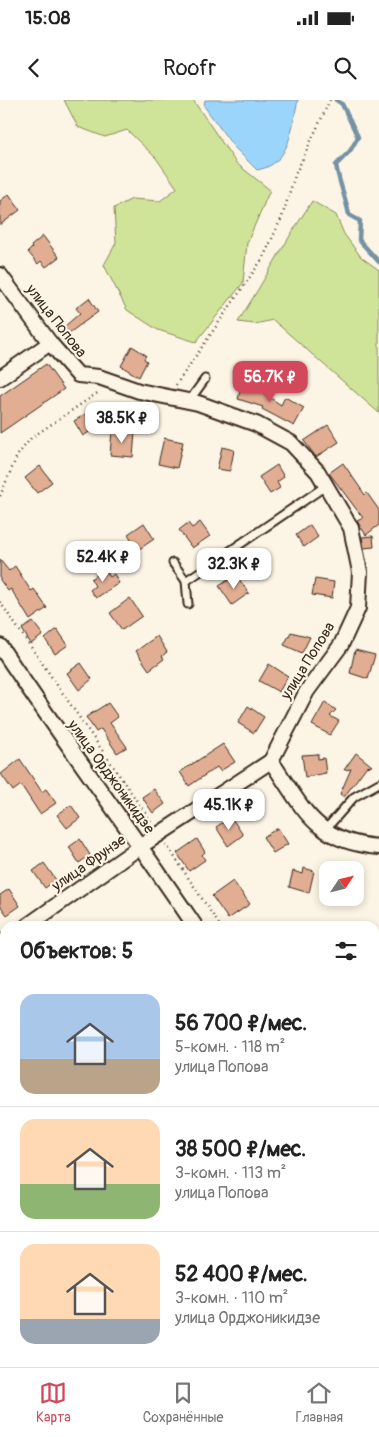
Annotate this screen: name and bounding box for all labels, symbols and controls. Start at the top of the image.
text: 15:08 [25,6,70,30]
icon: back [20,54,48,82]
text: Roofr [163,54,216,82]
icon: search [331,54,359,82]
street label: улица Попова [21,280,90,361]
pin: 56.7K ₽ [224,360,316,403]
text: 56.7K ₽ [244,367,296,387]
pin: 38.5K ₽ [76,402,168,444]
text: 38.5K ₽ [96,408,148,428]
pin: 52.4K ₽ [57,540,149,583]
text: 52.4K ₽ [76,547,130,567]
pin: 32.3K ₽ [188,548,280,590]
text: 32.3K ₽ [207,554,261,574]
street label: улица Попова [276,619,339,704]
street label: улица Орджоникидзе [63,716,159,838]
pin: 45.1K ₽ [183,788,275,831]
text: 45.1K ₽ [204,795,254,815]
street label: улица Фрунзе [47,830,130,896]
north arrow [319,861,364,906]
map controls [319,861,364,906]
icon: filters [332,937,360,965]
text: Объектов: 5 [20,938,133,965]
text: 56 700 ₽/мес. [175,1010,307,1037]
icon: home [60,1014,120,1074]
text: 5-комн. · 118 m² [175,1037,285,1057]
text: улица Попова [175,1057,269,1077]
text: 38 500 ₽/мес. [175,1136,306,1163]
icon: home [60,1139,120,1199]
text: 3-комн. · 113 m² [175,1163,286,1183]
text: улица Попова [175,1183,269,1203]
text: 52 400 ₽/мес. [175,1261,308,1288]
icon: home [60,1264,120,1324]
text: 3-комн. · 110 m² [175,1288,288,1308]
text: улица Орджоникидзе [175,1308,320,1328]
tab: Карта [36,1379,71,1426]
tab: Сохранённые [143,1379,223,1426]
tab: Главная [295,1379,343,1426]

